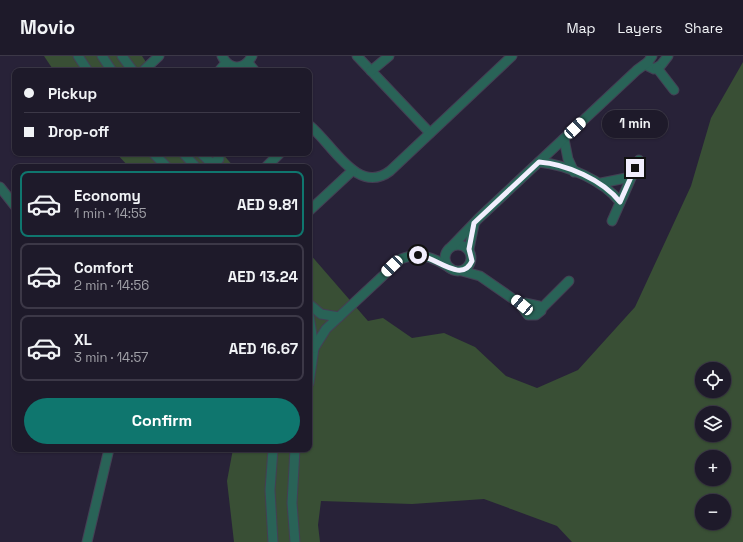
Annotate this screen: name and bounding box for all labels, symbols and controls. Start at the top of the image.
text: Movio [20,15,75,40]
text: Map [566,19,596,37]
text: Layers [618,19,662,37]
text: Share [684,19,723,37]
text: Pickup [48,84,97,103]
callout: 1 min [602,110,668,138]
car [562,115,588,141]
text: 1 min [619,115,651,132]
text: Drop-off [48,122,109,141]
route end [626,159,644,177]
icon: car [26,186,62,222]
text: Economy [74,186,141,205]
text: AED 9.81 [237,195,298,214]
text: 1 min · 14:55 [74,205,147,222]
route start [409,246,427,264]
car [379,253,405,279]
icon: car [26,258,62,294]
text: Comfort [74,258,134,277]
text: AED 13.24 [228,267,298,286]
text: 2 min · 14:56 [74,277,149,294]
car [509,293,535,317]
icon: car [26,330,62,366]
text: XL [74,330,92,349]
text: AED 16.67 [229,339,298,358]
text: 3 min · 14:57 [74,349,148,366]
map controls [695,362,731,530]
button: locate [695,362,731,398]
button: Confirm [24,398,300,444]
button: layers [695,406,731,442]
button: + [695,450,731,486]
button: − [695,494,731,530]

